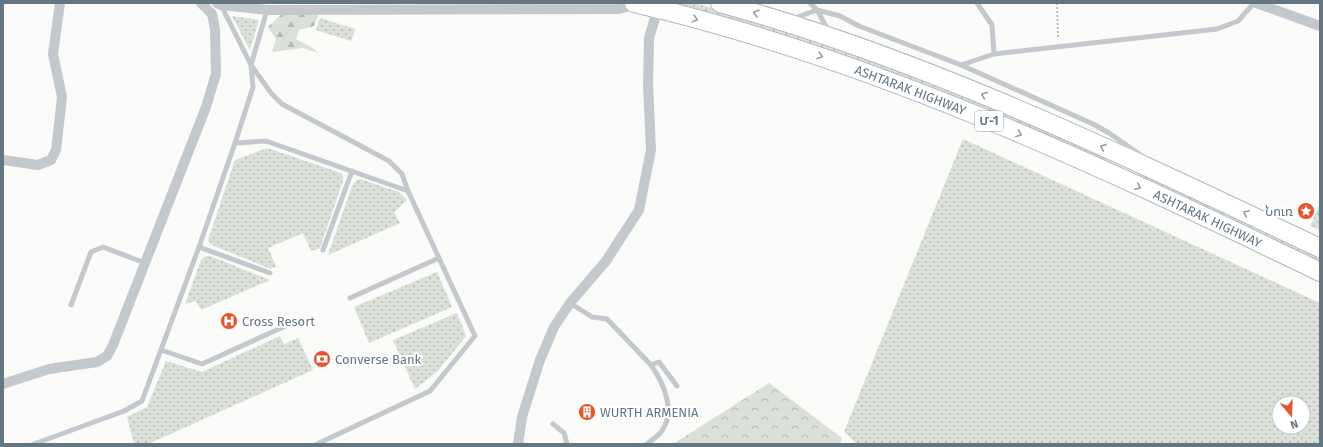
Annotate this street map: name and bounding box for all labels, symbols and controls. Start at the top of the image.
one-way arrow [753,9,760,18]
one-way arrow [692,14,699,22]
one-way arrow [816,52,823,60]
street label: ASHTARAK HIGHWAY [853,62,969,119]
one-way arrow [980,91,987,99]
road number: Մ-1 [975,111,1003,131]
one-way arrow [1015,129,1023,137]
one-way arrow [1099,143,1106,151]
one-way arrow [1134,182,1141,190]
street label: ASHTARAK HIGHWAY [1151,187,1265,251]
place icon: Նուռ [1296,201,1316,221]
place label: Նուռ [1265,204,1293,219]
one-way arrow [1243,210,1250,218]
hospital icon: Cross Resort [219,311,239,331]
place label: Cross Resort [242,314,315,329]
bank icon: Converse Bank [312,349,332,369]
place label: Converse Bank [335,352,422,367]
north arrow [1271,395,1311,435]
building icon: WURTH ARMENIA [577,402,597,422]
place label: WURTH ARMENIA [600,405,699,420]
text: N [1289,417,1300,431]

